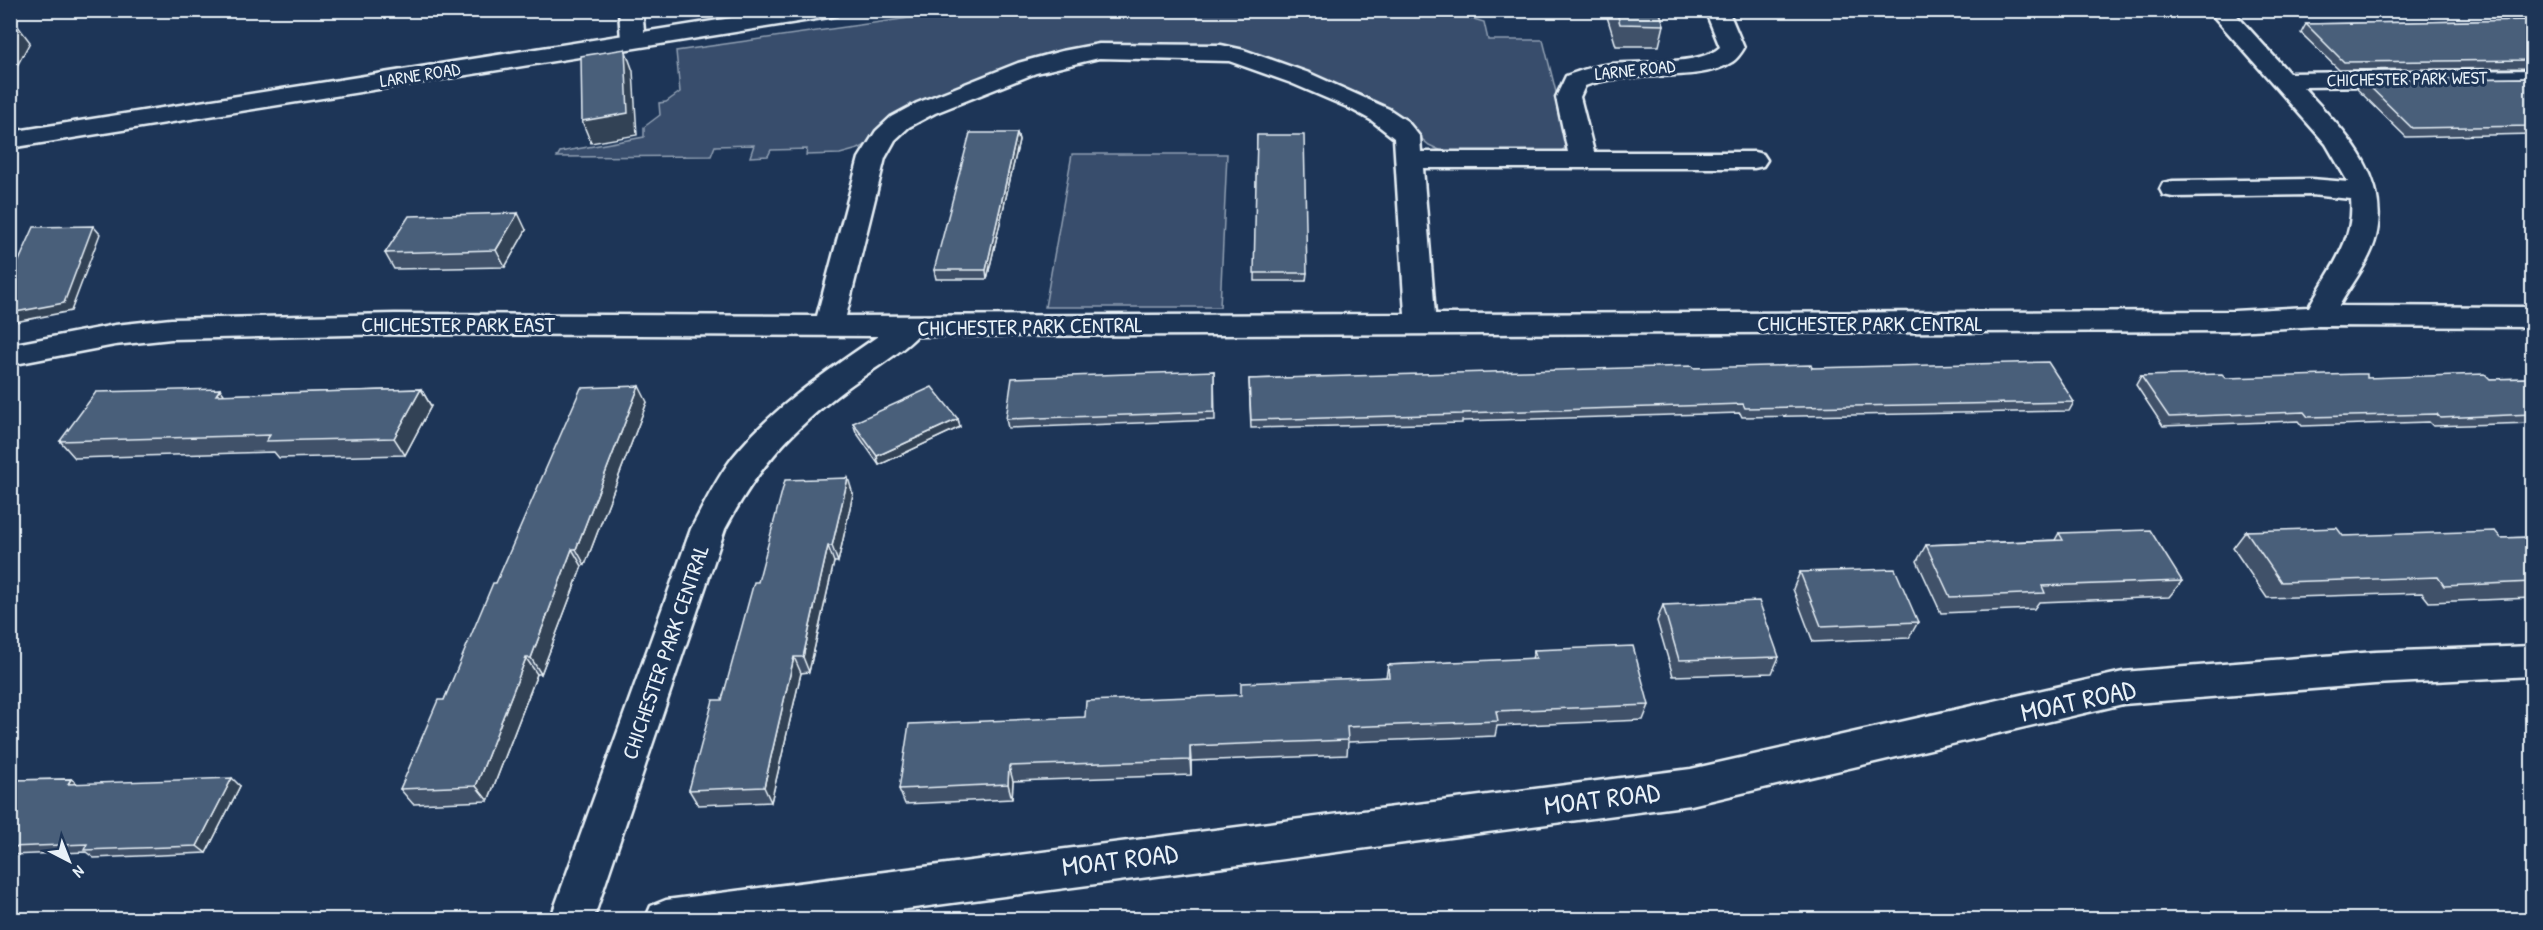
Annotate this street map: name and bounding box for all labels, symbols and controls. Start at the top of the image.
street label: LARNE ROAD [1593,53,1677,86]
street label: LARNE ROAD [378,56,462,93]
street label: CHICHESTER PARK WEST [2326,65,2488,92]
street label: CHICHESTER PARK CENTRAL [1757,308,1983,338]
street label: CHICHESTER PARK EAST [361,309,555,339]
street label: CHICHESTER PARK CENTRAL [917,309,1143,343]
street label: CHICHESTER PARK CENTRAL [614,541,716,763]
street label: MOAT ROAD [2017,670,2139,730]
street label: MOAT ROAD [1542,773,1662,823]
north arrow [39,831,99,891]
street label: MOAT ROAD [1060,834,1180,884]
text: N [68,861,90,883]

